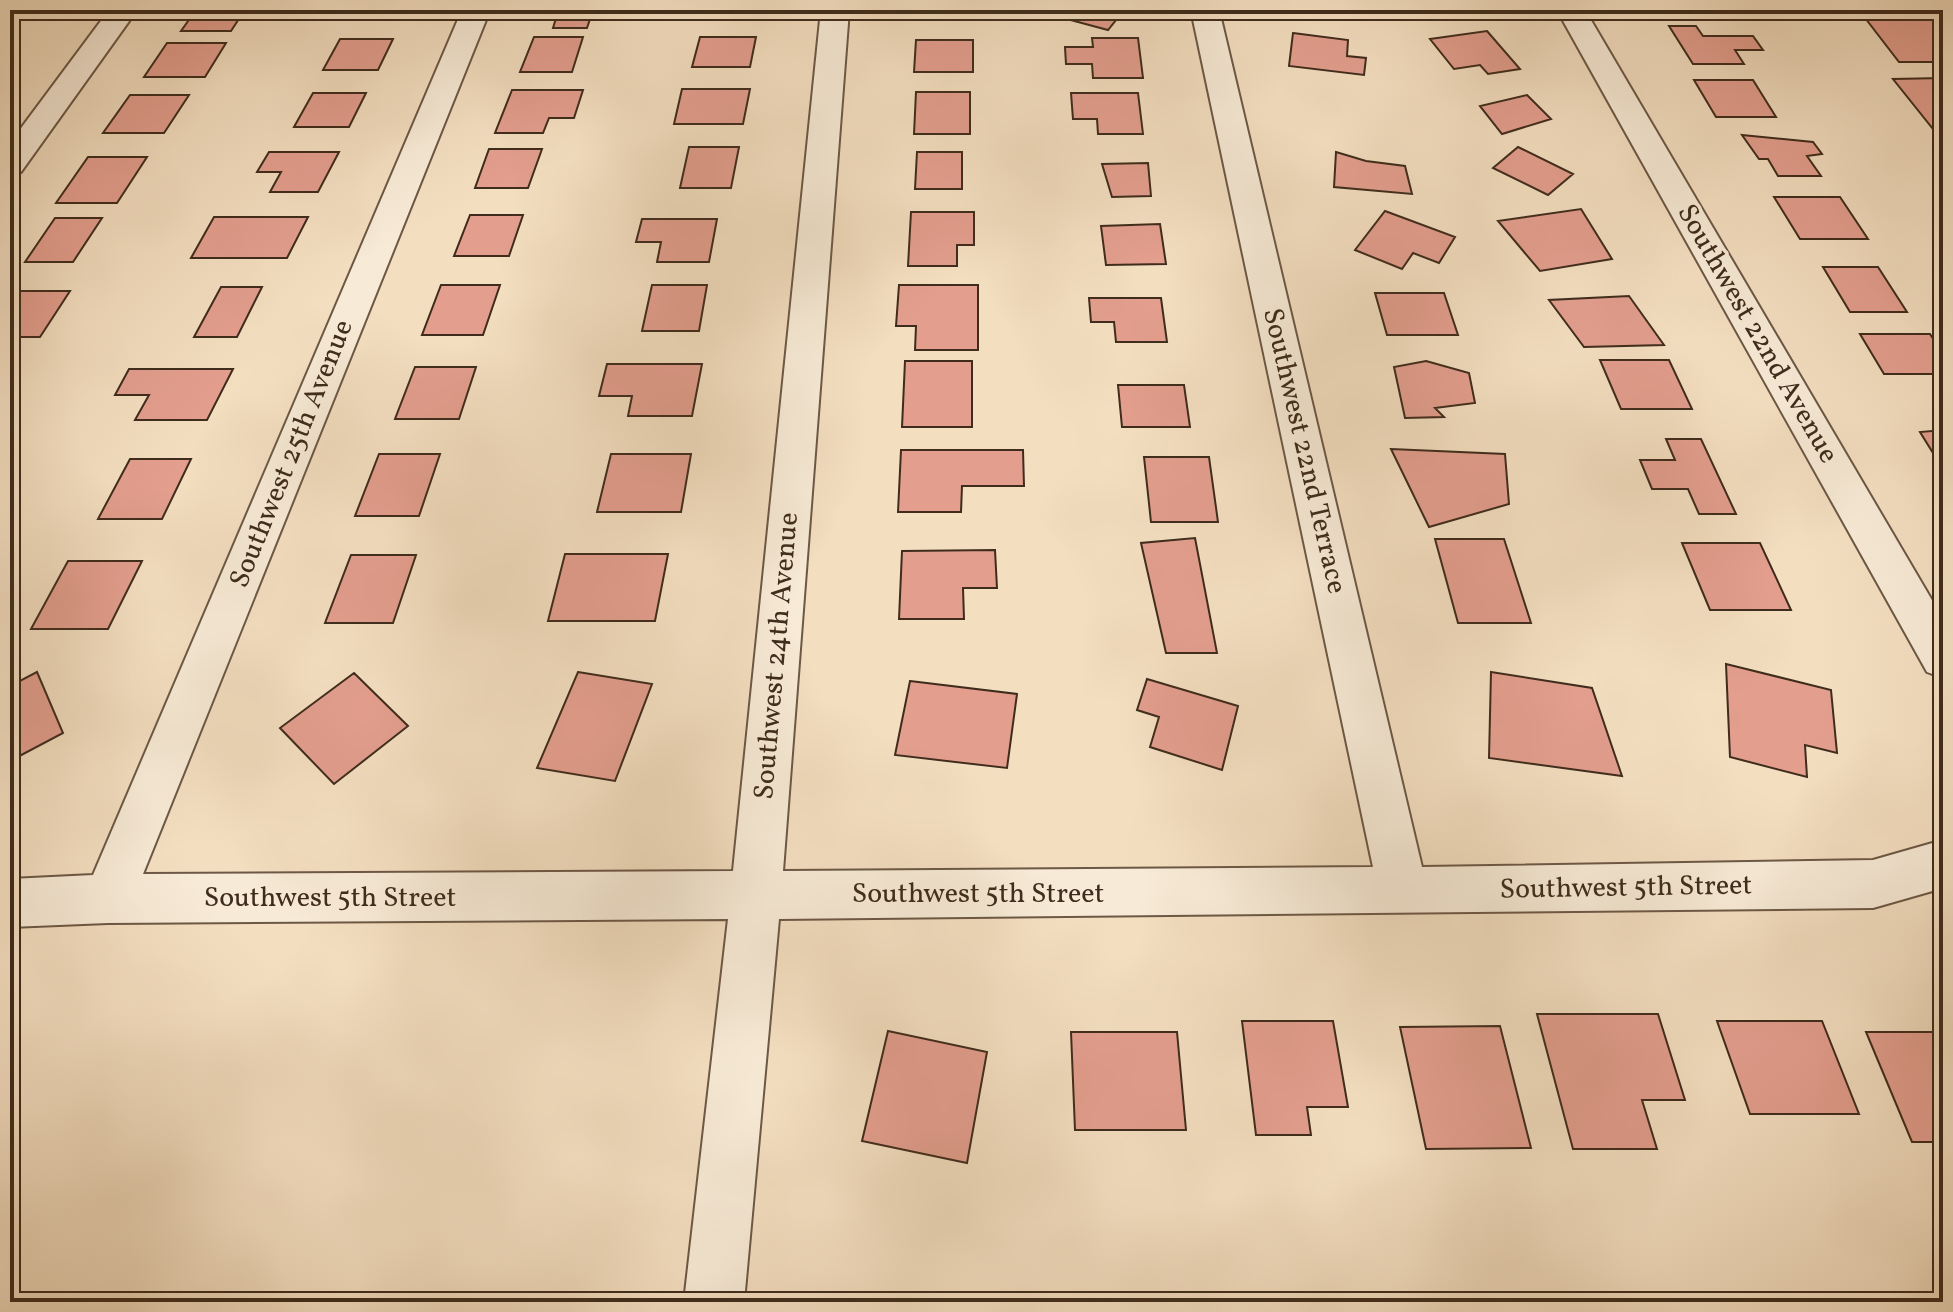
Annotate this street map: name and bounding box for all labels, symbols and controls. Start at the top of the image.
street label: Southwest 22nd Avenue [1667,197,1847,471]
street label: Southwest 22nd Terrace [1252,304,1356,598]
street label: Southwest 25th Avenue [220,314,364,594]
street label: Southwest 24th Avenue [745,511,809,801]
street label: Southwest 5th Street [1499,866,1753,910]
street label: Southwest 5th Street [852,875,1104,914]
street label: Southwest 5th Street [204,879,456,918]

